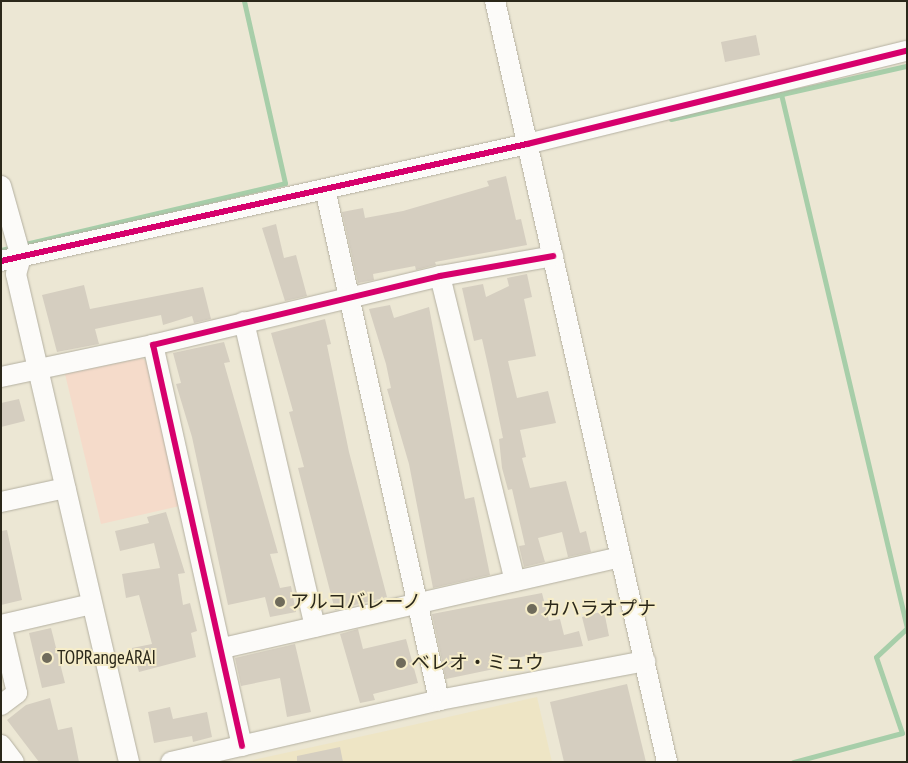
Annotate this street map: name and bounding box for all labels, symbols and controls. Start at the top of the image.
place label: アルコバレーノ [290,591,423,613]
marker: アルコバレーノ [274,596,286,608]
place label: カハラオプナ [542,598,656,620]
marker: カハラオプナ [526,603,538,615]
place label: TOPRangeARAI [57,647,156,669]
marker: TOPRangeARAI [41,652,53,664]
place label: ベレオ・ミュウ [411,652,544,674]
marker: ベレオ・ミュウ [395,657,407,669]

